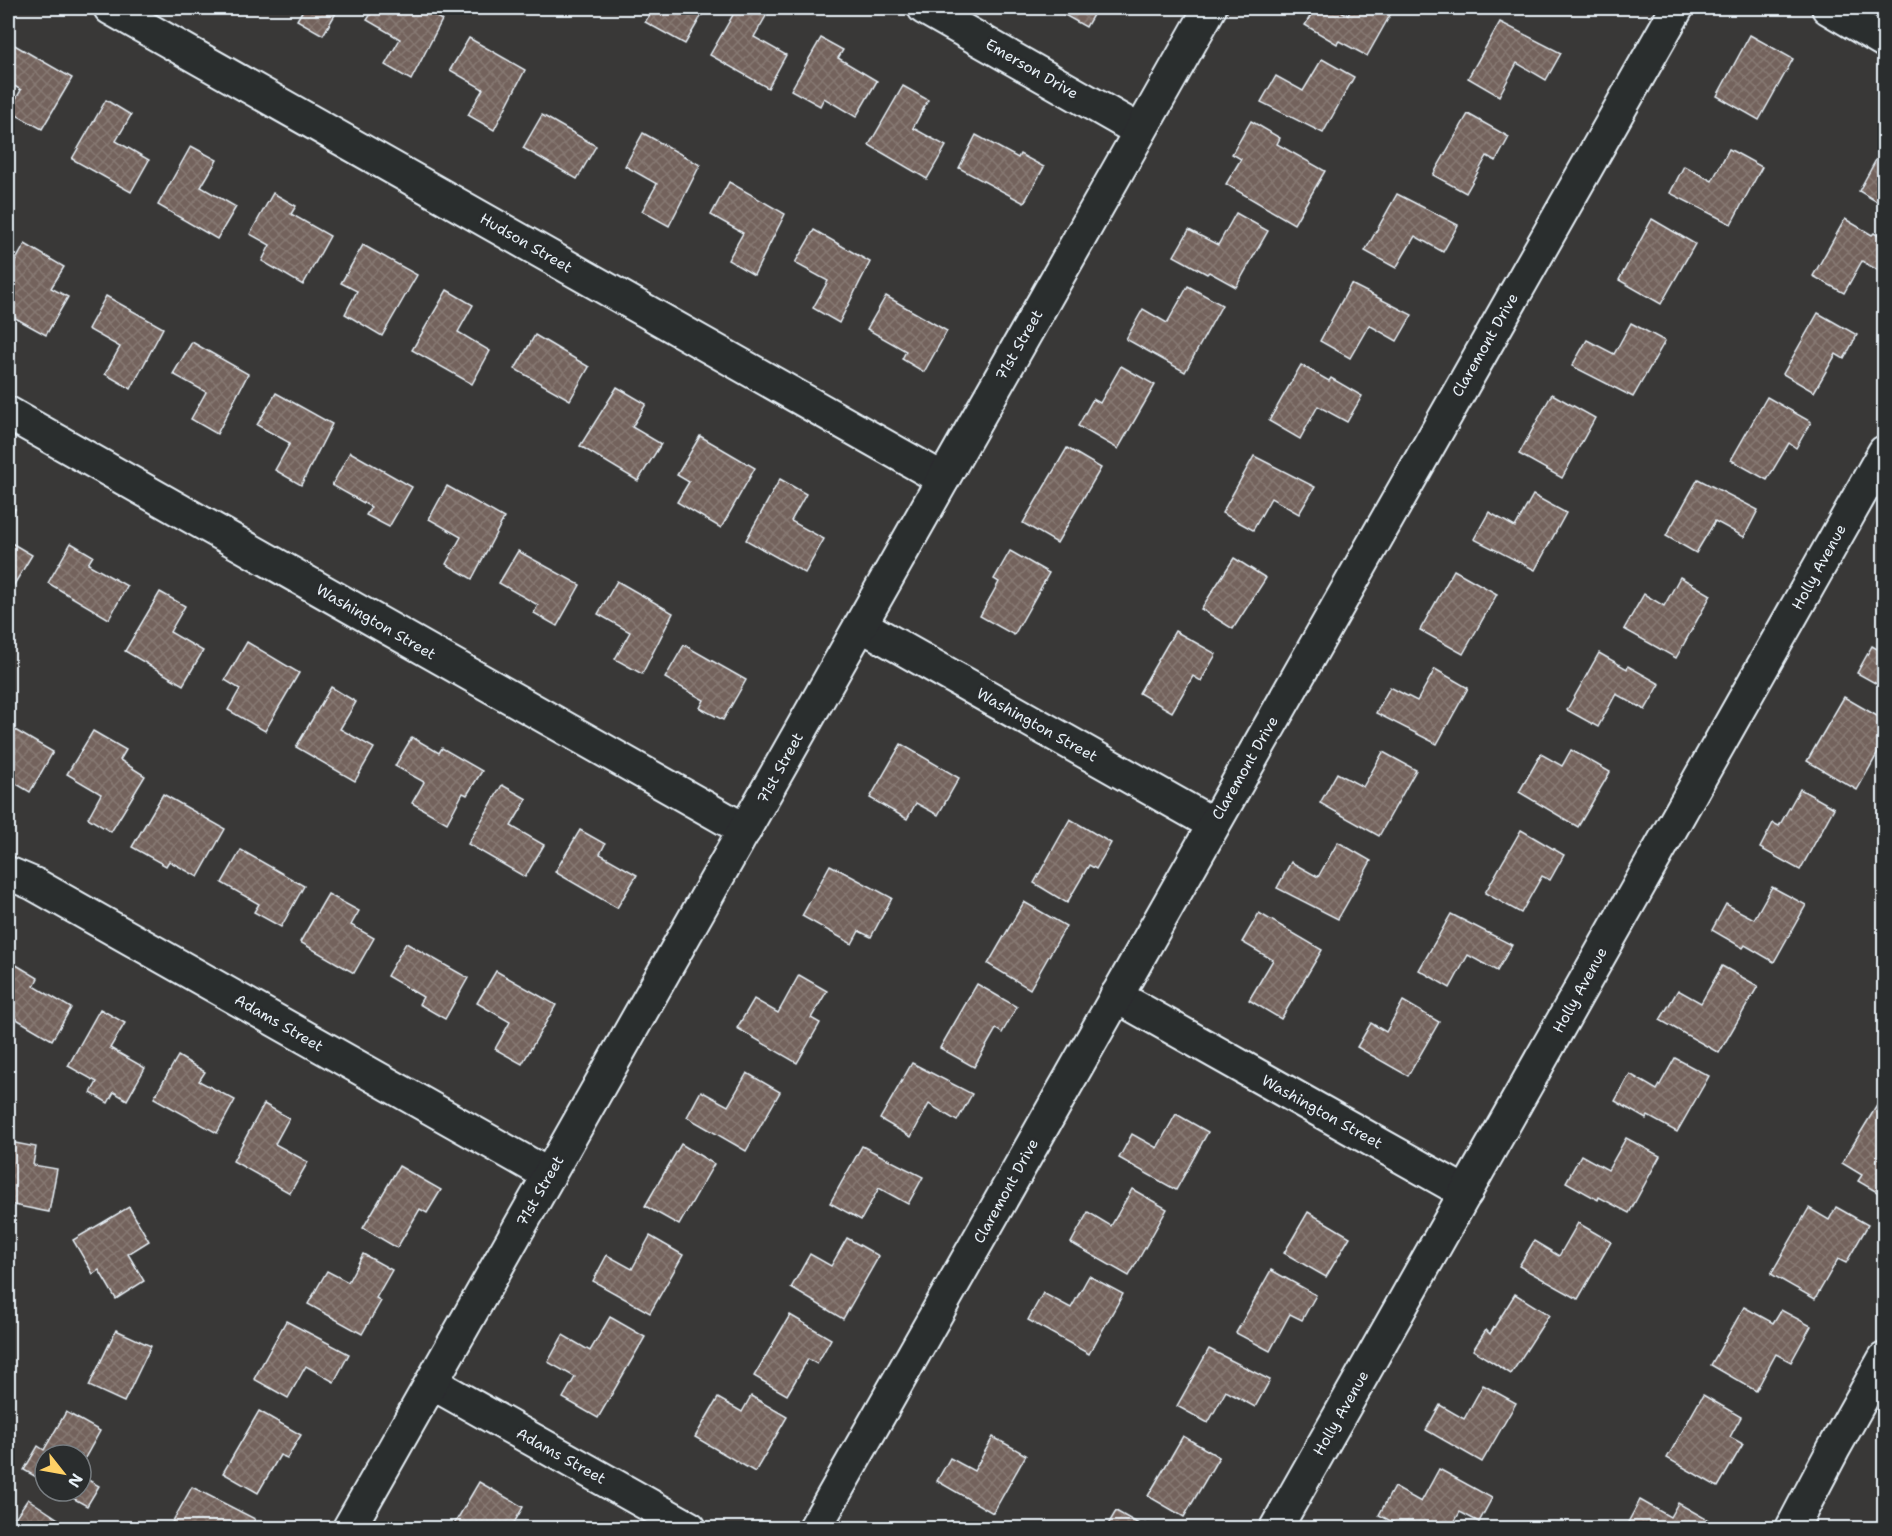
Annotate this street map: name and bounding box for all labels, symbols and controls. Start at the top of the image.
street label: Emerson Drive [982,34,1082,104]
street label: Hudson Street [476,208,576,278]
street label: Claremont Drive [1447,289,1523,401]
street label: 71st Street [991,306,1047,384]
street label: Holly Avenue [1787,521,1851,613]
street label: Washington Street [312,580,440,664]
street label: Washington Street [973,683,1101,767]
street label: Claremont Drive [1207,712,1283,824]
street label: 71st Street [752,729,808,807]
street label: Holly Avenue [1548,944,1612,1036]
street label: Adams Street [231,990,327,1056]
street label: Washington Street [1258,1070,1386,1154]
street label: Claremont Drive [969,1135,1043,1247]
street label: 71st Street [512,1152,568,1230]
street label: Holly Avenue [1309,1367,1373,1459]
street label: Adams Street [513,1423,609,1489]
north arrow [33,1443,93,1503]
text: N [63,1470,88,1491]

